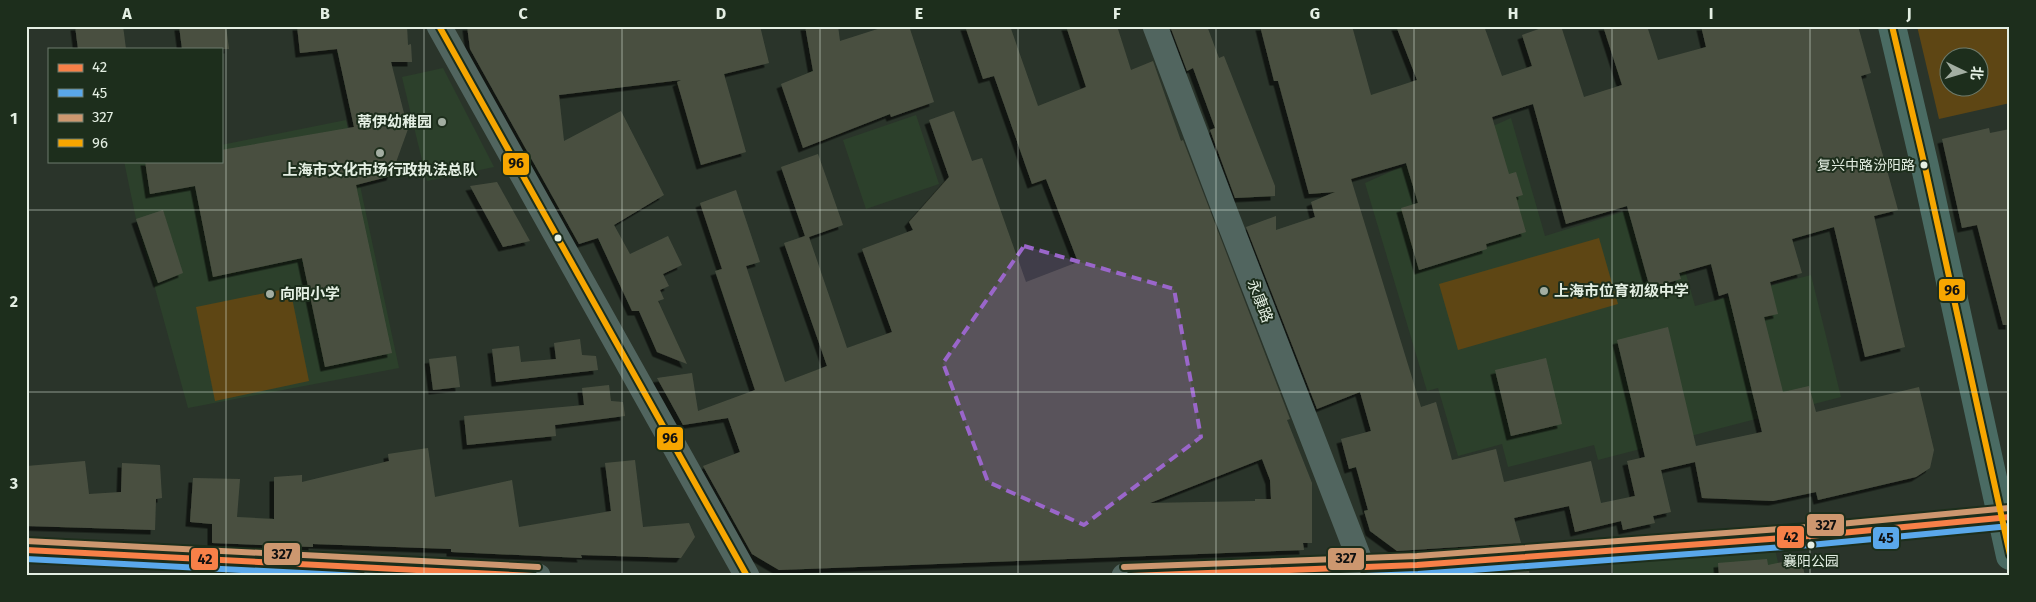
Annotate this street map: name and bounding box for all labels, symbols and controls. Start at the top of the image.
text: A [121,4,132,23]
text: B [320,4,330,23]
text: C [518,4,528,23]
text: D [716,4,726,23]
text: E [915,4,923,23]
text: F [1113,4,1121,23]
text: G [1310,4,1320,23]
text: H [1508,4,1518,23]
text: I [1709,4,1713,23]
text: J [1905,4,1912,23]
legend [48,48,222,162]
north arrow [1938,48,1988,98]
text: 42 [92,58,107,76]
text: 北 [1967,65,1986,81]
text: 45 [92,84,107,102]
text: 327 [92,108,114,126]
text: 1 [10,109,18,128]
place label: 蒂伊幼稚园 [357,113,432,131]
marker: 蒂伊幼稚园 [436,116,448,128]
text: 96 [92,134,108,152]
marker: 上海市文化市场行政执法总队 [374,147,386,159]
line badge: 96 [502,152,530,176]
text: 96 [508,155,524,172]
place label: 复兴中路汾阳路 [1817,157,1915,174]
marker: 复兴中路汾阳路 [1919,160,1929,170]
place label: 上海市文化市场行政执法总队 [282,161,478,179]
unlabelled marker [553,233,563,243]
street label: 永康路 [1244,277,1276,325]
line badge: 96 [1938,278,1966,302]
place label: 上海市位育初级中学 [1554,282,1689,300]
text: 96 [1944,282,1960,299]
place label: 向阳小学 [280,285,340,303]
marker: 上海市位育初级中学 [1538,285,1550,297]
marker: 向阳小学 [264,288,276,300]
text: 2 [10,292,18,311]
line badge: 96 [656,426,684,451]
text: 96 [662,430,678,447]
text: 3 [9,474,18,493]
line badge: 327 [1806,513,1845,537]
text: 327 [1815,517,1837,534]
line badge: 42 [1776,525,1805,549]
line badge: 45 [1872,526,1900,550]
text: 42 [1784,529,1798,546]
text: 45 [1878,530,1894,547]
marker: 襄阳公园 [1806,540,1816,550]
line badge: 327 [263,542,301,566]
text: 327 [271,546,293,563]
line badge: 42 [190,547,219,571]
line badge: 327 [1327,547,1365,571]
text: 327 [1335,550,1357,567]
text: 42 [198,551,212,568]
place label: 襄阳公园 [1783,553,1839,570]

